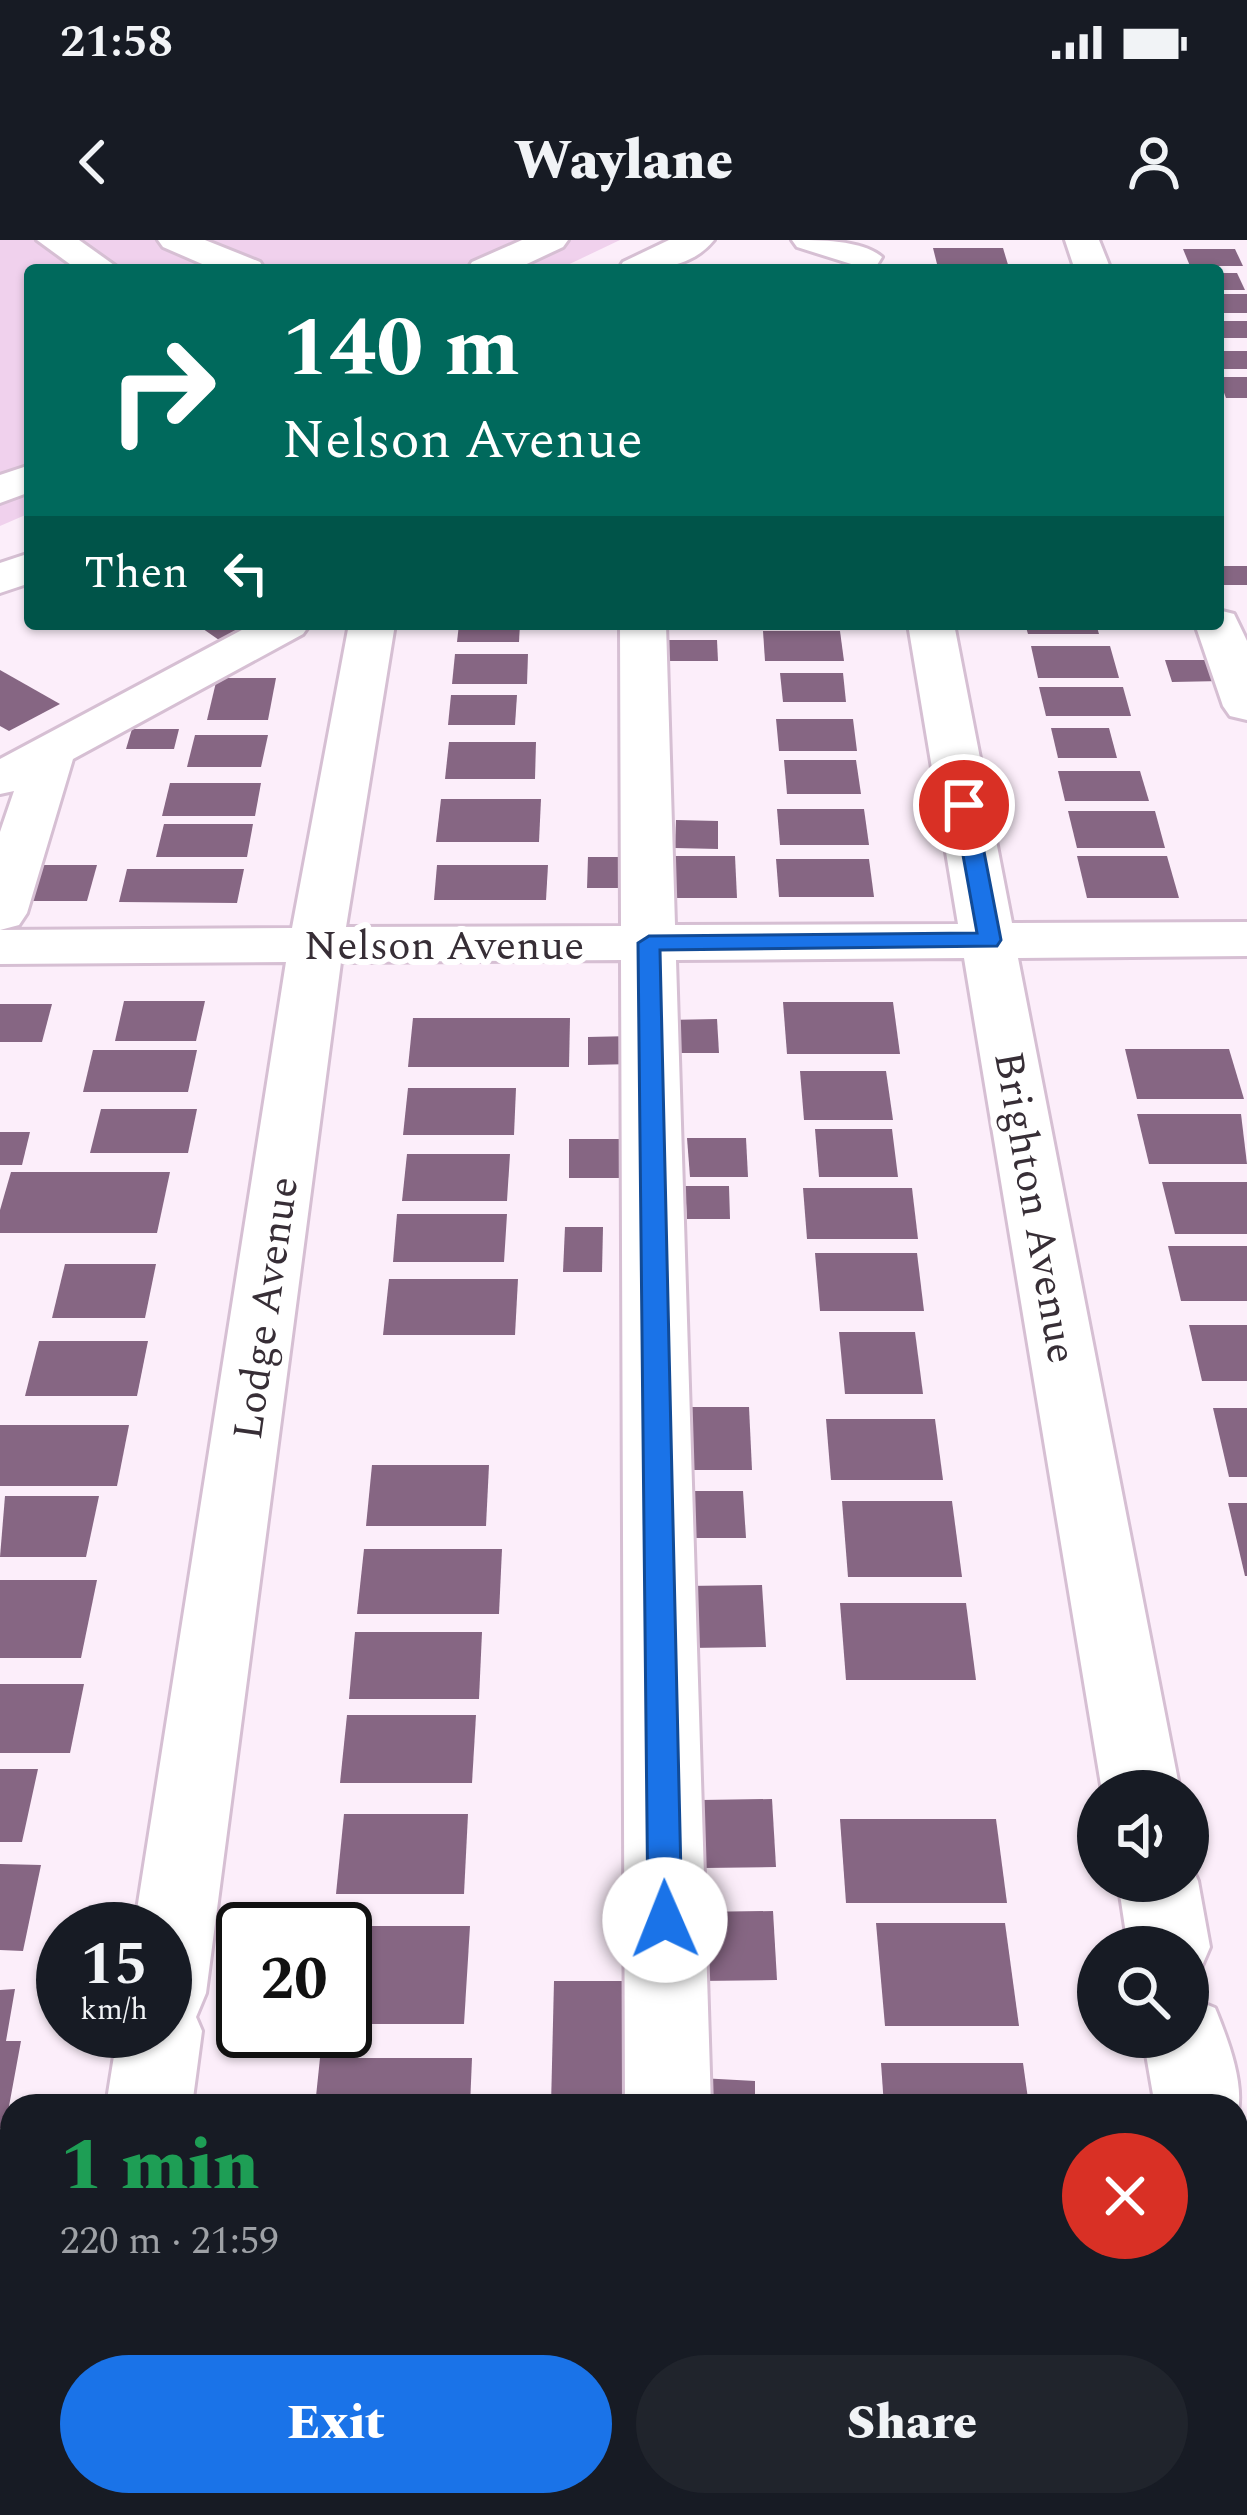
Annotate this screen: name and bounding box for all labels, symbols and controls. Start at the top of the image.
text: 21:58 [60,8,173,77]
text: Waylane [514,121,733,203]
icon: back [60,129,126,195]
icon: person [1121,129,1187,195]
text: 140 m [282,285,520,413]
icon: right [84,312,240,468]
text: Nelson Avenue [282,400,643,482]
text: Then [84,539,189,608]
icon: left [213,540,279,606]
pin [913,754,1015,856]
icon: arrive [931,772,997,838]
street label: Nelson Avenue [304,915,584,978]
street label: Brighton Avenue [976,1047,1093,1368]
street label: Lodge Avenue [217,1173,316,1444]
map controls [1077,1770,1209,2058]
button: sound [1077,1770,1209,1902]
position arrow [602,1857,728,1983]
speed limit sign: 20 [216,1902,372,2058]
text: 15 [80,1919,148,2011]
button: search [1077,1926,1209,2058]
text: km/h [80,1987,148,2033]
text: 1 min [60,2112,259,2221]
button: close [1062,2133,1188,2259]
text: 220 m · 21:59 [60,2212,279,2271]
button: Exit [60,2355,612,2493]
button: Share [636,2355,1188,2493]

